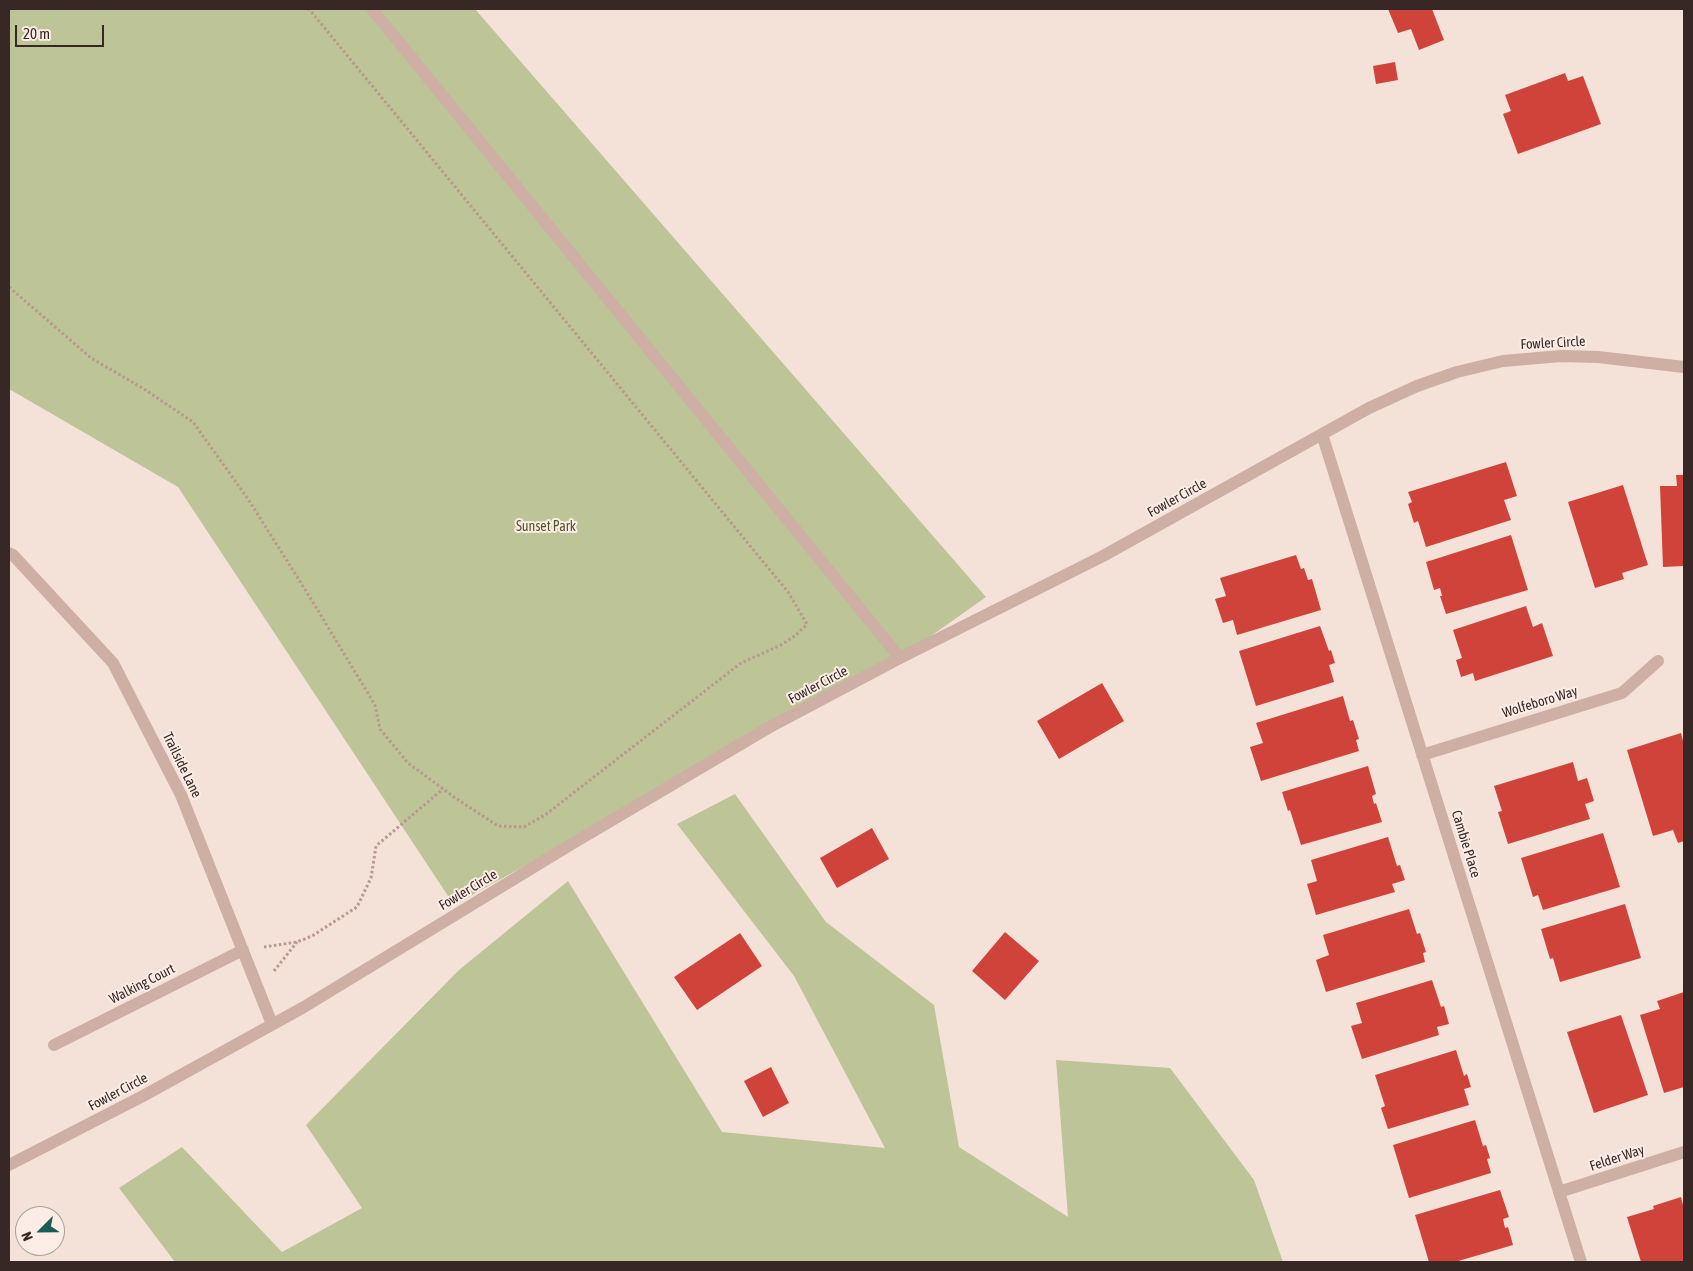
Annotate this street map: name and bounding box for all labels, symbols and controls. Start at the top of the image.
scale bar [18,15,106,47]
text: 20 m [23,25,50,42]
street label: Fowler Circle [1520,333,1586,353]
street label: Fowler Circle [1145,475,1209,521]
park label: Sunset Park [516,519,576,535]
street label: Fowler Circle [785,662,851,708]
street label: Wolfeboro Way [1500,683,1580,721]
street label: Trailside Lane [159,730,205,800]
street label: Cambie Place [1448,808,1484,880]
street label: Fowler Circle [436,866,500,914]
street label: Walking Court [106,960,178,1008]
street label: Fowler Circle [85,1069,151,1115]
street label: Felder Way [1588,1141,1646,1175]
north arrow [15,1206,65,1256]
text: N [18,1230,36,1243]

